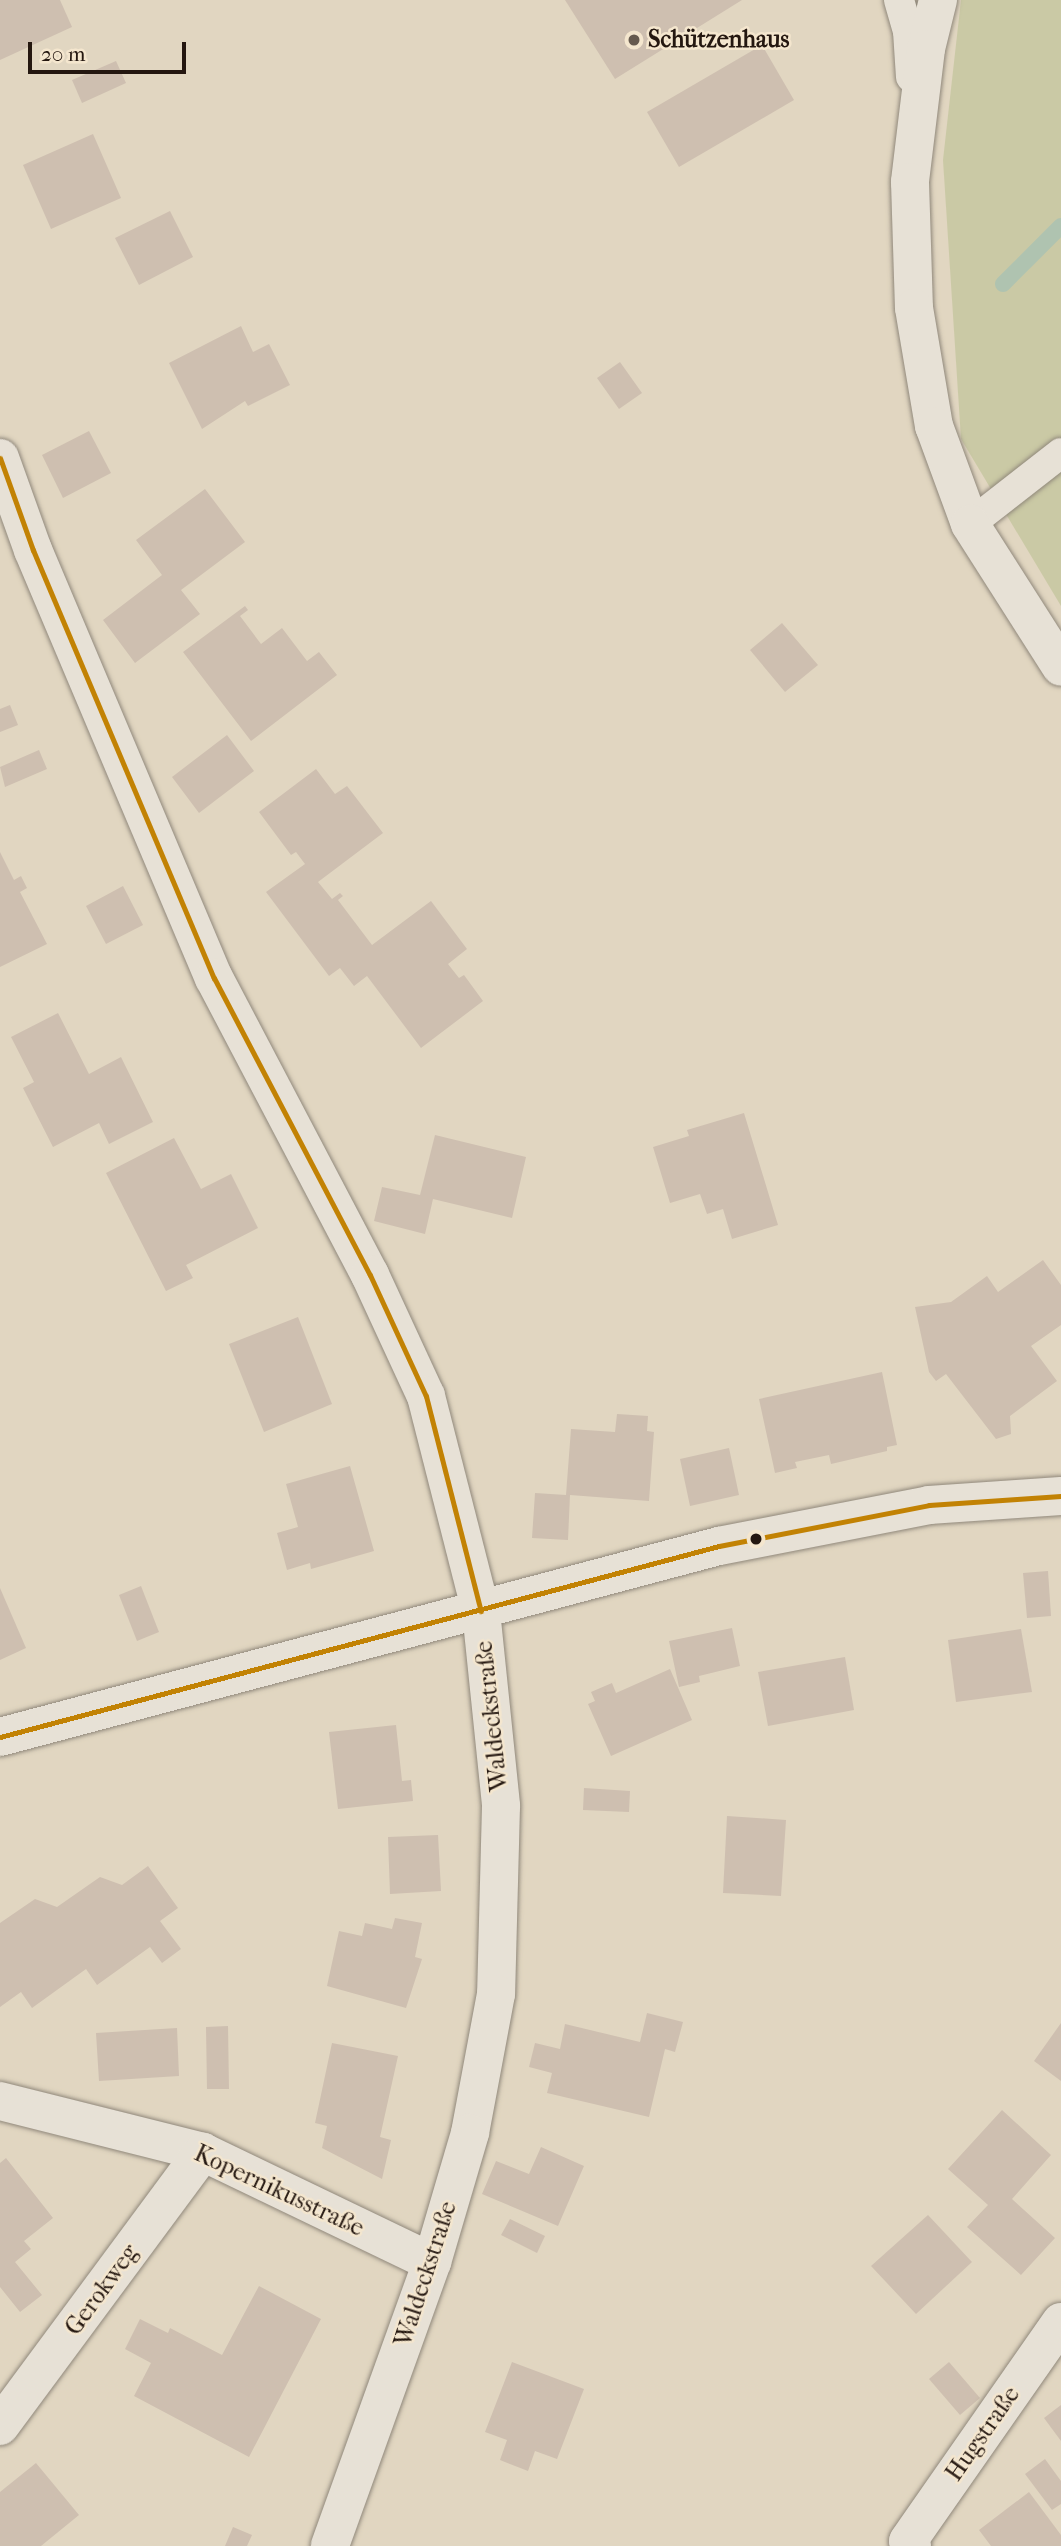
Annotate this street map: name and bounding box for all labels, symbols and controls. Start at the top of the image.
place label: Schützenhaus [648,26,789,54]
scale bar [32,28,189,72]
marker: Schützenhaus [626,32,642,48]
text: 20 m [41,42,85,66]
unlabelled marker [749,1532,763,1546]
street label: Waldeckstraße [470,1639,514,1793]
street label: Kopernikusstraße [190,2139,368,2243]
street label: Waldeckstraße [389,2198,463,2350]
street label: Gerokweg [59,2239,145,2341]
street label: Hugstraße [940,2381,1026,2487]

